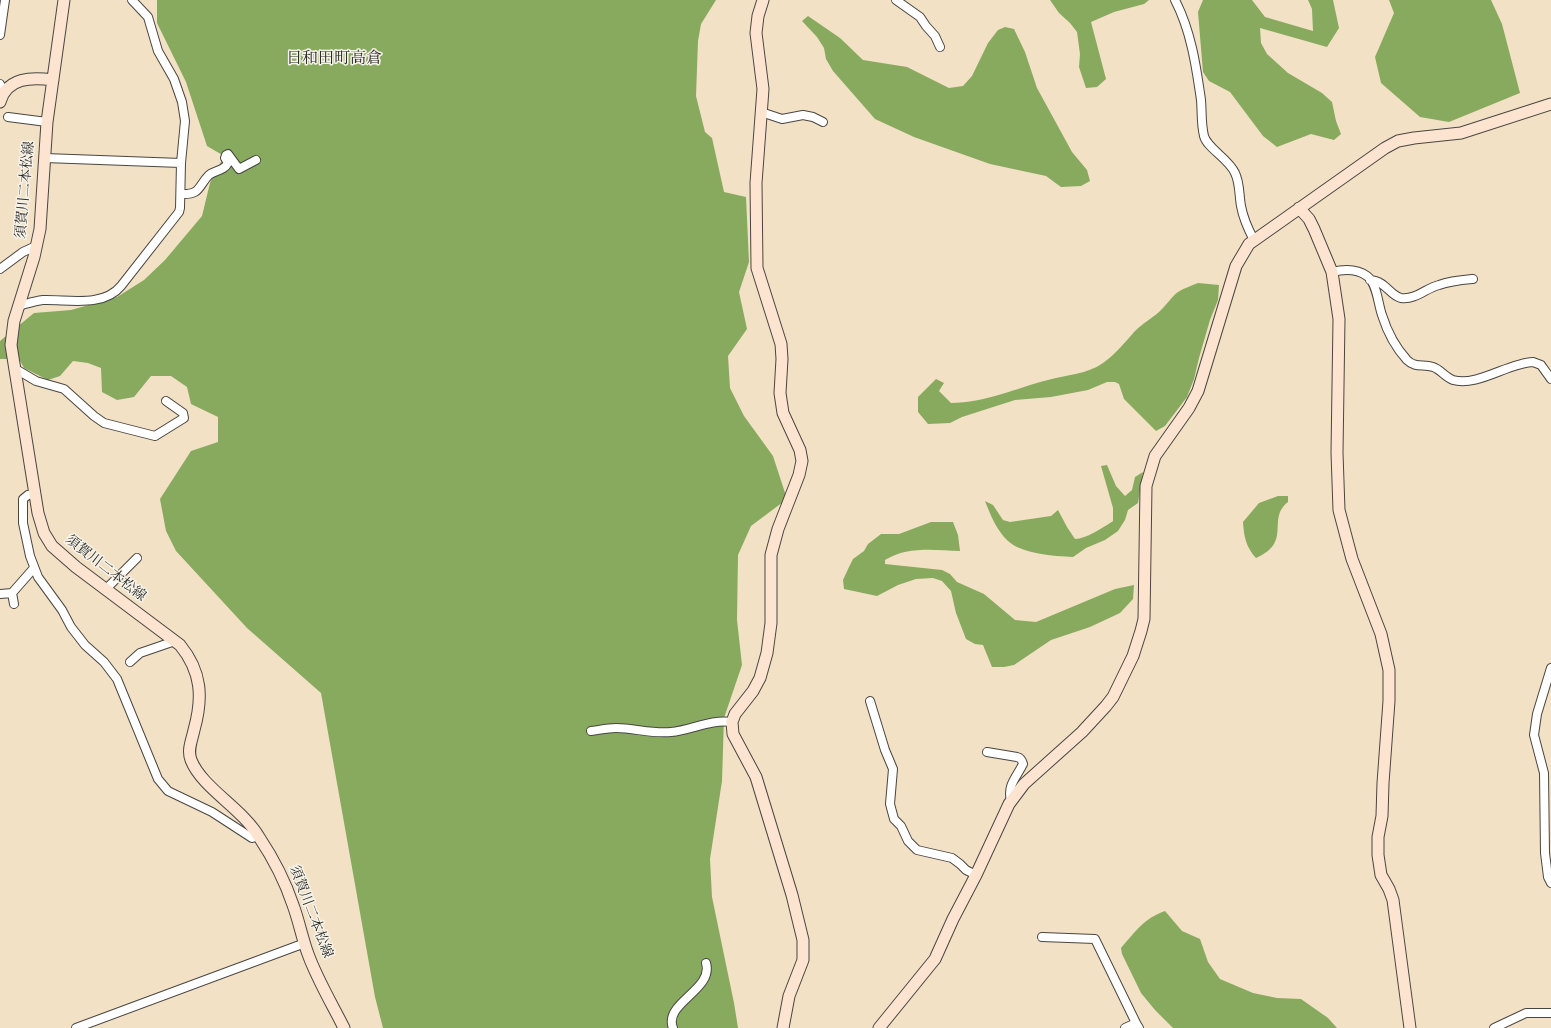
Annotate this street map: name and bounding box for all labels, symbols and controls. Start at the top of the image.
district label: 日和田町高倉 [286,50,382,70]
street label: 須賀川二本松線 [13,140,39,240]
street label: 須賀川二本松線 [61,532,149,606]
street label: 須賀川二本松線 [285,863,335,961]

